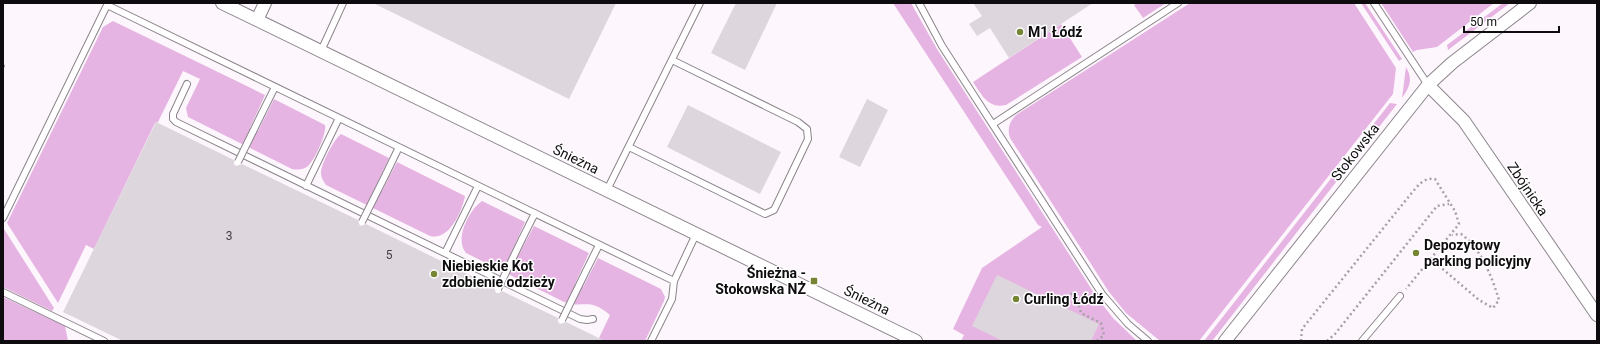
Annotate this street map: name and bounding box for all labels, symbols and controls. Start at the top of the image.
scale bar [1464,8,1559,34]
text: 50 m [1470,15,1497,29]
place label: M1 Łódź [1028,24,1082,40]
marker: M1 Łódź [1015,27,1025,37]
street label: Stokowska [1328,120,1382,184]
street label: Śnieżna [550,140,602,177]
street label: Zbójnicka [1504,159,1552,219]
house number: 3 [226,229,232,243]
place label: Depozytowy parking policyjny [1424,237,1532,269]
house number: 5 [386,248,393,262]
marker: Depozytowy parking policyjny [1411,248,1421,258]
place label: Niebieskie Kot zdobienie odzieży [442,258,556,290]
place label: Śnieżna - Stokowska NŻ [715,264,806,297]
marker: Niebieskie Kot zdobienie odzieży [429,269,439,279]
marker: Śnieżna - Stokowska NŻ [809,276,819,286]
street label: Śnieżna [841,281,893,318]
place label: Curling Łódź [1024,291,1104,307]
marker: Curling Łódź [1011,294,1021,304]

